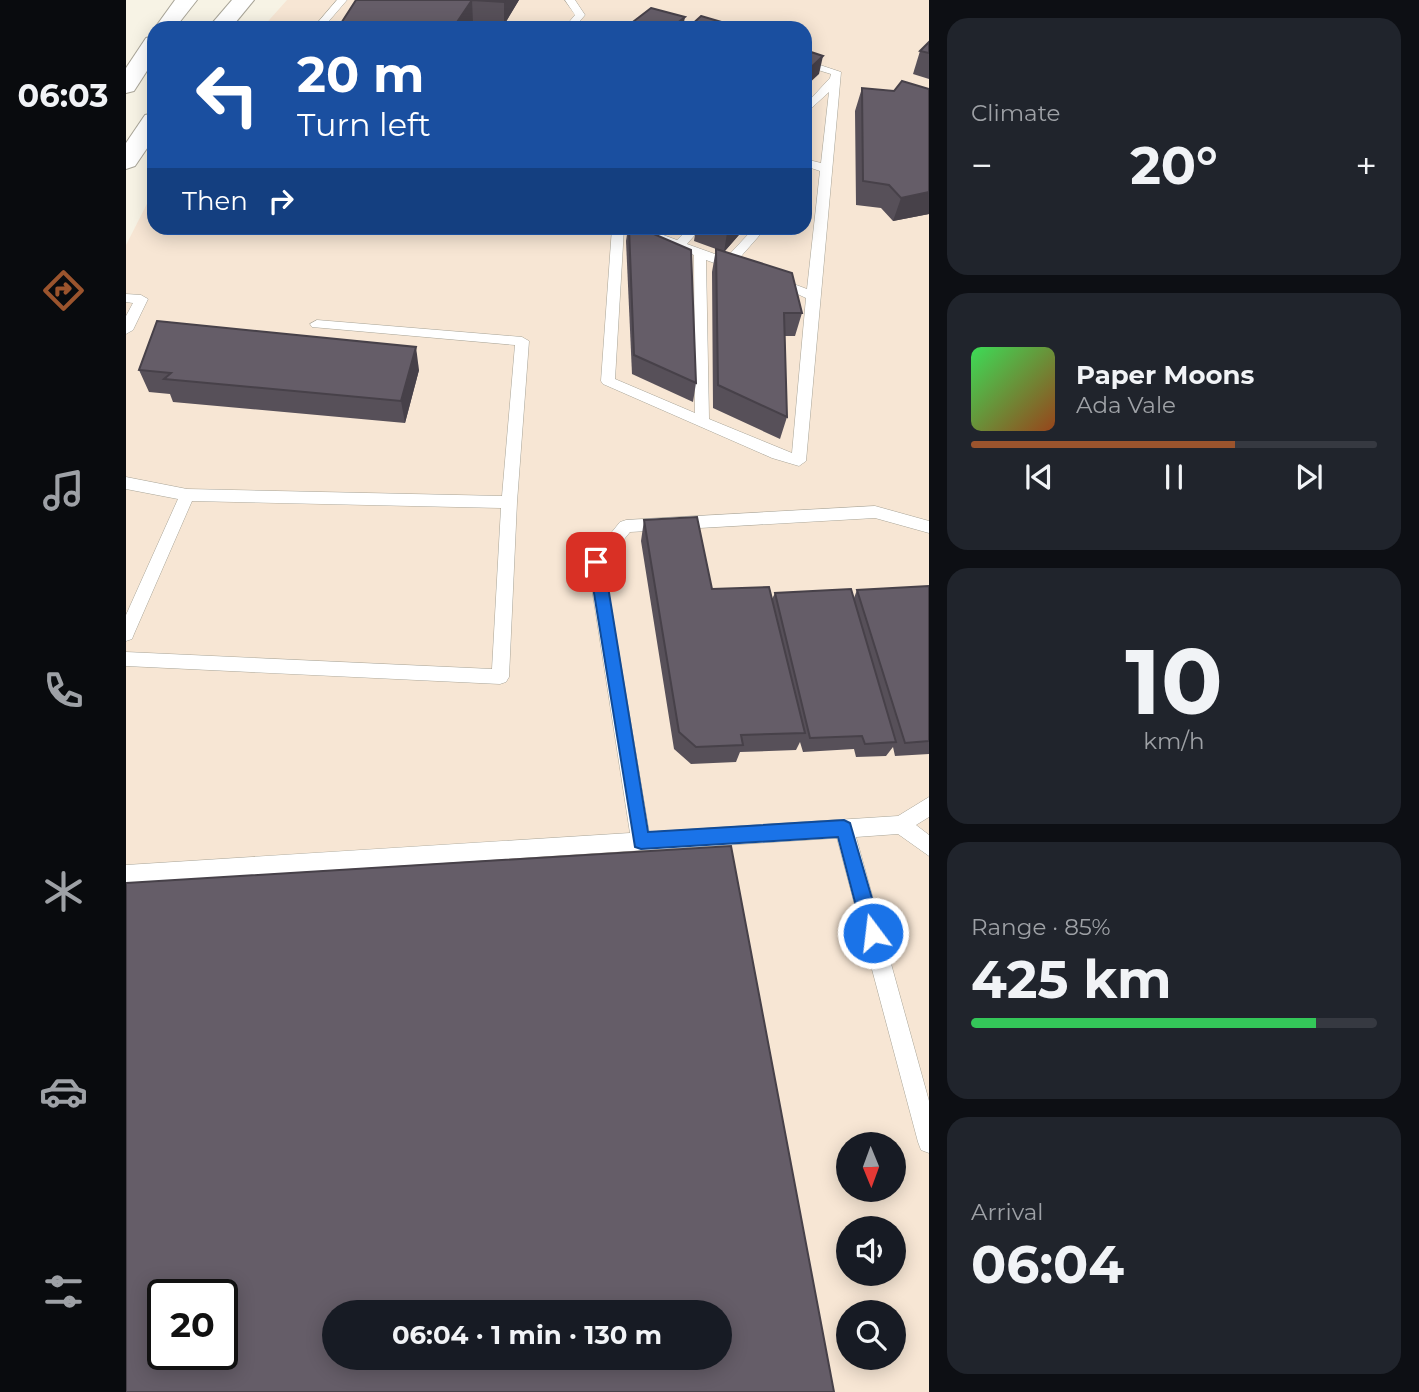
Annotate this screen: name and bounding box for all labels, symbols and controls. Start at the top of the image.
text: 20 m [297,45,424,104]
icon: left [182,49,273,140]
text: 06:03 [18,76,108,115]
text: Climate [971,99,1060,127]
text: Turn left [297,105,431,144]
text: 20° [1130,134,1218,197]
text: − [971,142,993,189]
text: + [1355,142,1377,189]
icon: right [262,182,300,220]
text: Then [182,185,248,217]
icon: directions [39,266,88,315]
text: Paper Moons [1076,359,1254,391]
text: Ada Vale [1076,391,1176,419]
icon: previous [1020,458,1058,496]
icon: pause [1155,458,1193,496]
icon: next [1290,458,1328,496]
icon: music [39,466,88,515]
pin [566,532,626,592]
icon: arrive [577,543,615,581]
text: 10 [1125,626,1223,737]
icon: phone [39,666,88,715]
text: km/h [1143,727,1205,755]
icon: climate [39,867,88,916]
position arrow [836,896,910,970]
text: Range · 85% [971,913,1111,941]
text: 425 km [971,948,1172,1011]
icon: car [39,1067,88,1116]
north arrow [836,1132,906,1202]
map controls [836,1132,906,1370]
text: Arrival [971,1198,1044,1226]
button: sound [836,1216,906,1286]
text: 06:04 [971,1233,1124,1296]
icon: filters [39,1267,88,1316]
speed limit sign: 20 [147,1279,238,1370]
button: search [836,1300,906,1370]
text: 06:04 · 1 min · 130 m [392,1319,662,1351]

